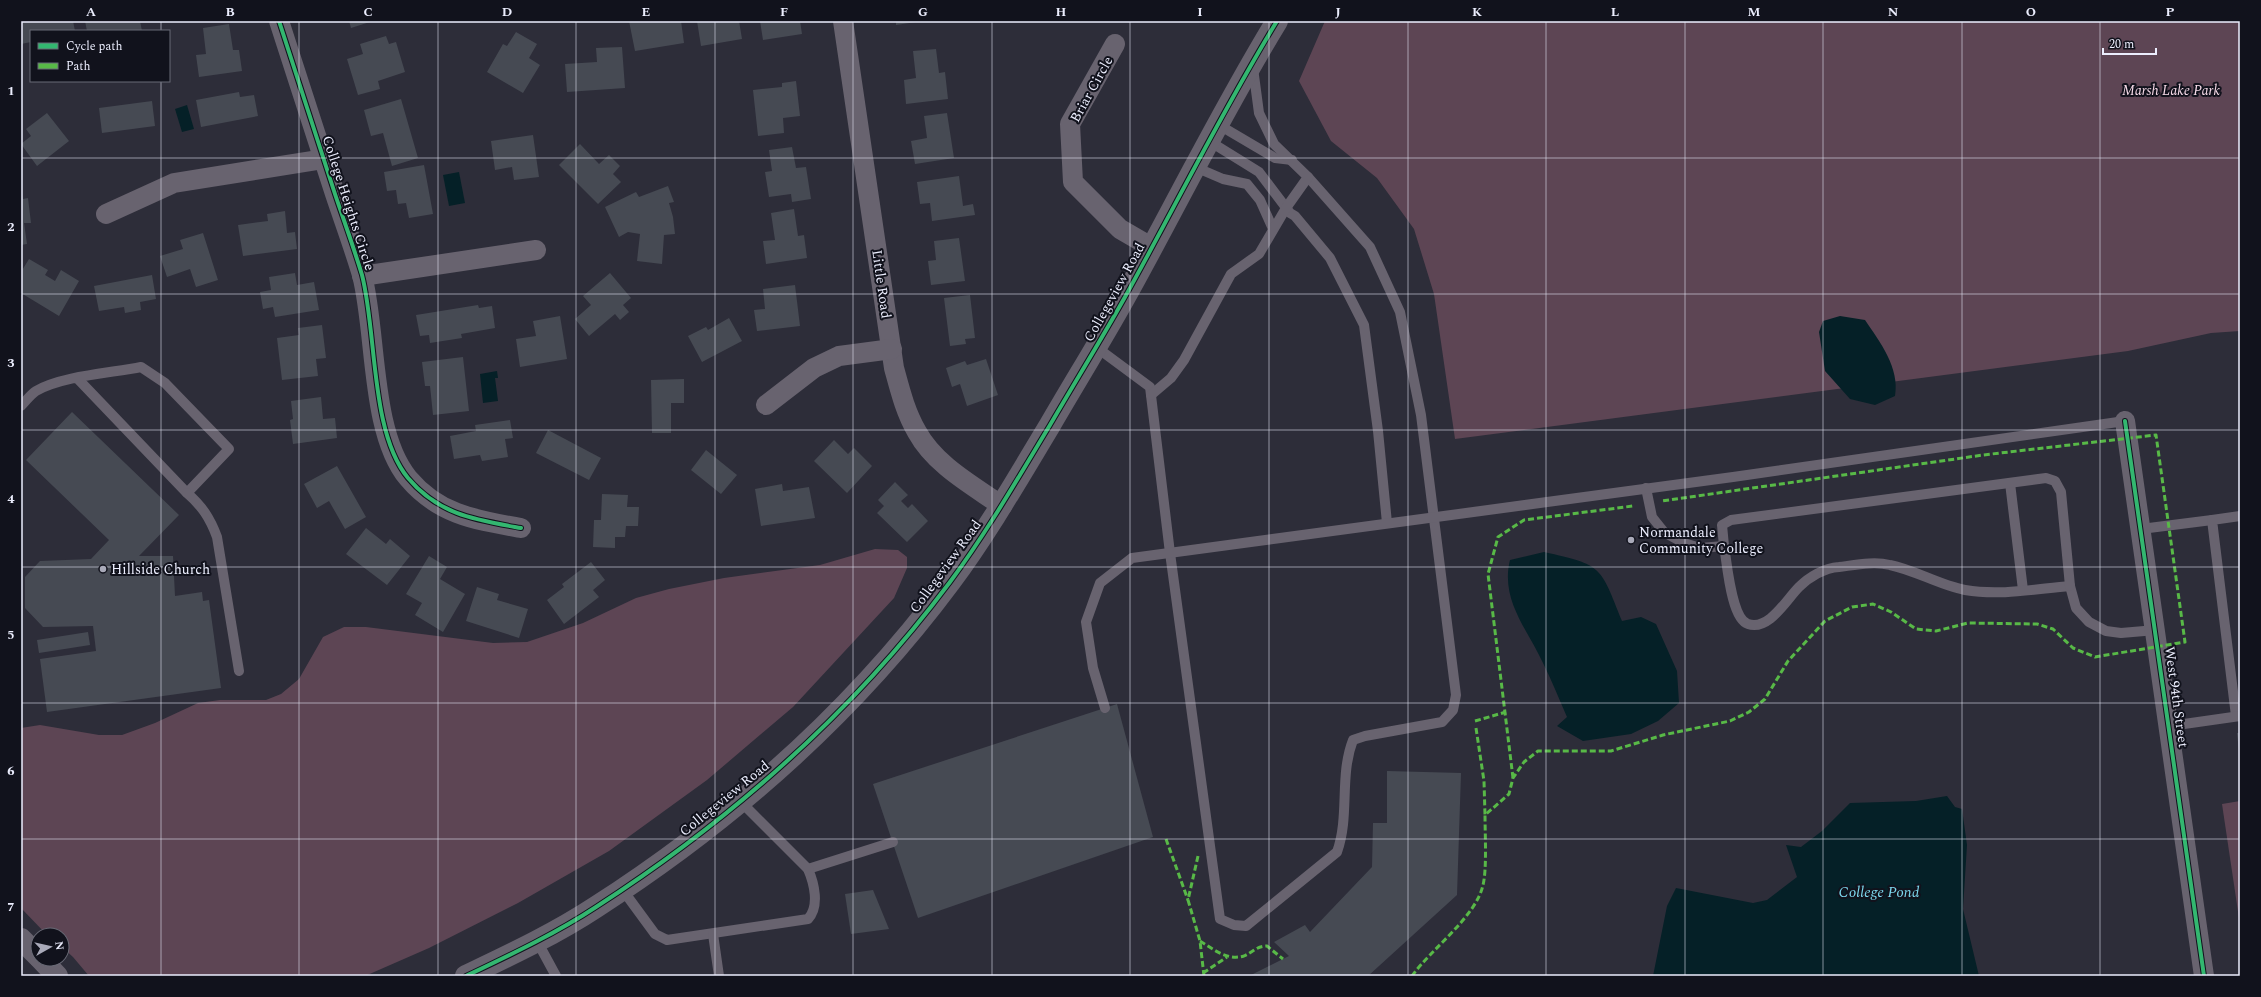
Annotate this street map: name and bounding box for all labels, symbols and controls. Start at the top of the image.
text: A [86,2,96,22]
text: B [225,2,235,22]
text: C [363,2,373,22]
text: D [502,2,512,22]
text: E [642,2,651,22]
text: F [780,2,788,22]
text: G [918,2,928,22]
text: H [1056,2,1067,22]
text: I [1197,2,1203,22]
text: J [1335,2,1341,22]
text: K [1472,2,1482,22]
text: L [1611,2,1619,22]
text: M [1748,2,1761,22]
text: N [1888,2,1899,22]
text: O [2026,2,2036,22]
text: P [2166,2,2175,22]
legend [30,30,170,82]
scale bar [2103,30,2156,56]
text: 20 m [2109,35,2134,54]
text: Cycle path [66,37,123,56]
street label: Briar Circle [1065,52,1118,126]
text: Path [66,57,91,76]
park label: Marsh Lake Park [2122,80,2220,101]
text: 1 [7,81,15,101]
street label: College Heights Circle [317,133,380,274]
text: 2 [7,217,15,237]
street label: Collegeview Road [1078,239,1150,346]
street label: Little Road [866,248,897,320]
text: 3 [7,353,15,373]
text: 4 [7,489,15,509]
street label: Collegeview Road [904,515,986,617]
place label: Normandale Community College [1639,522,1764,559]
marker: Normandale Community College [1626,535,1636,545]
place label: Hillside Church [111,559,210,580]
marker: Hillside Church [98,564,108,574]
text: 5 [7,625,15,645]
street label: West 94th Street [2159,645,2194,749]
street label: Collegeview Road [675,755,774,841]
text: 6 [7,761,15,781]
water label: College Pond [1839,881,1920,904]
text: 7 [7,897,15,917]
north arrow [30,927,70,967]
text: N [50,940,68,951]

